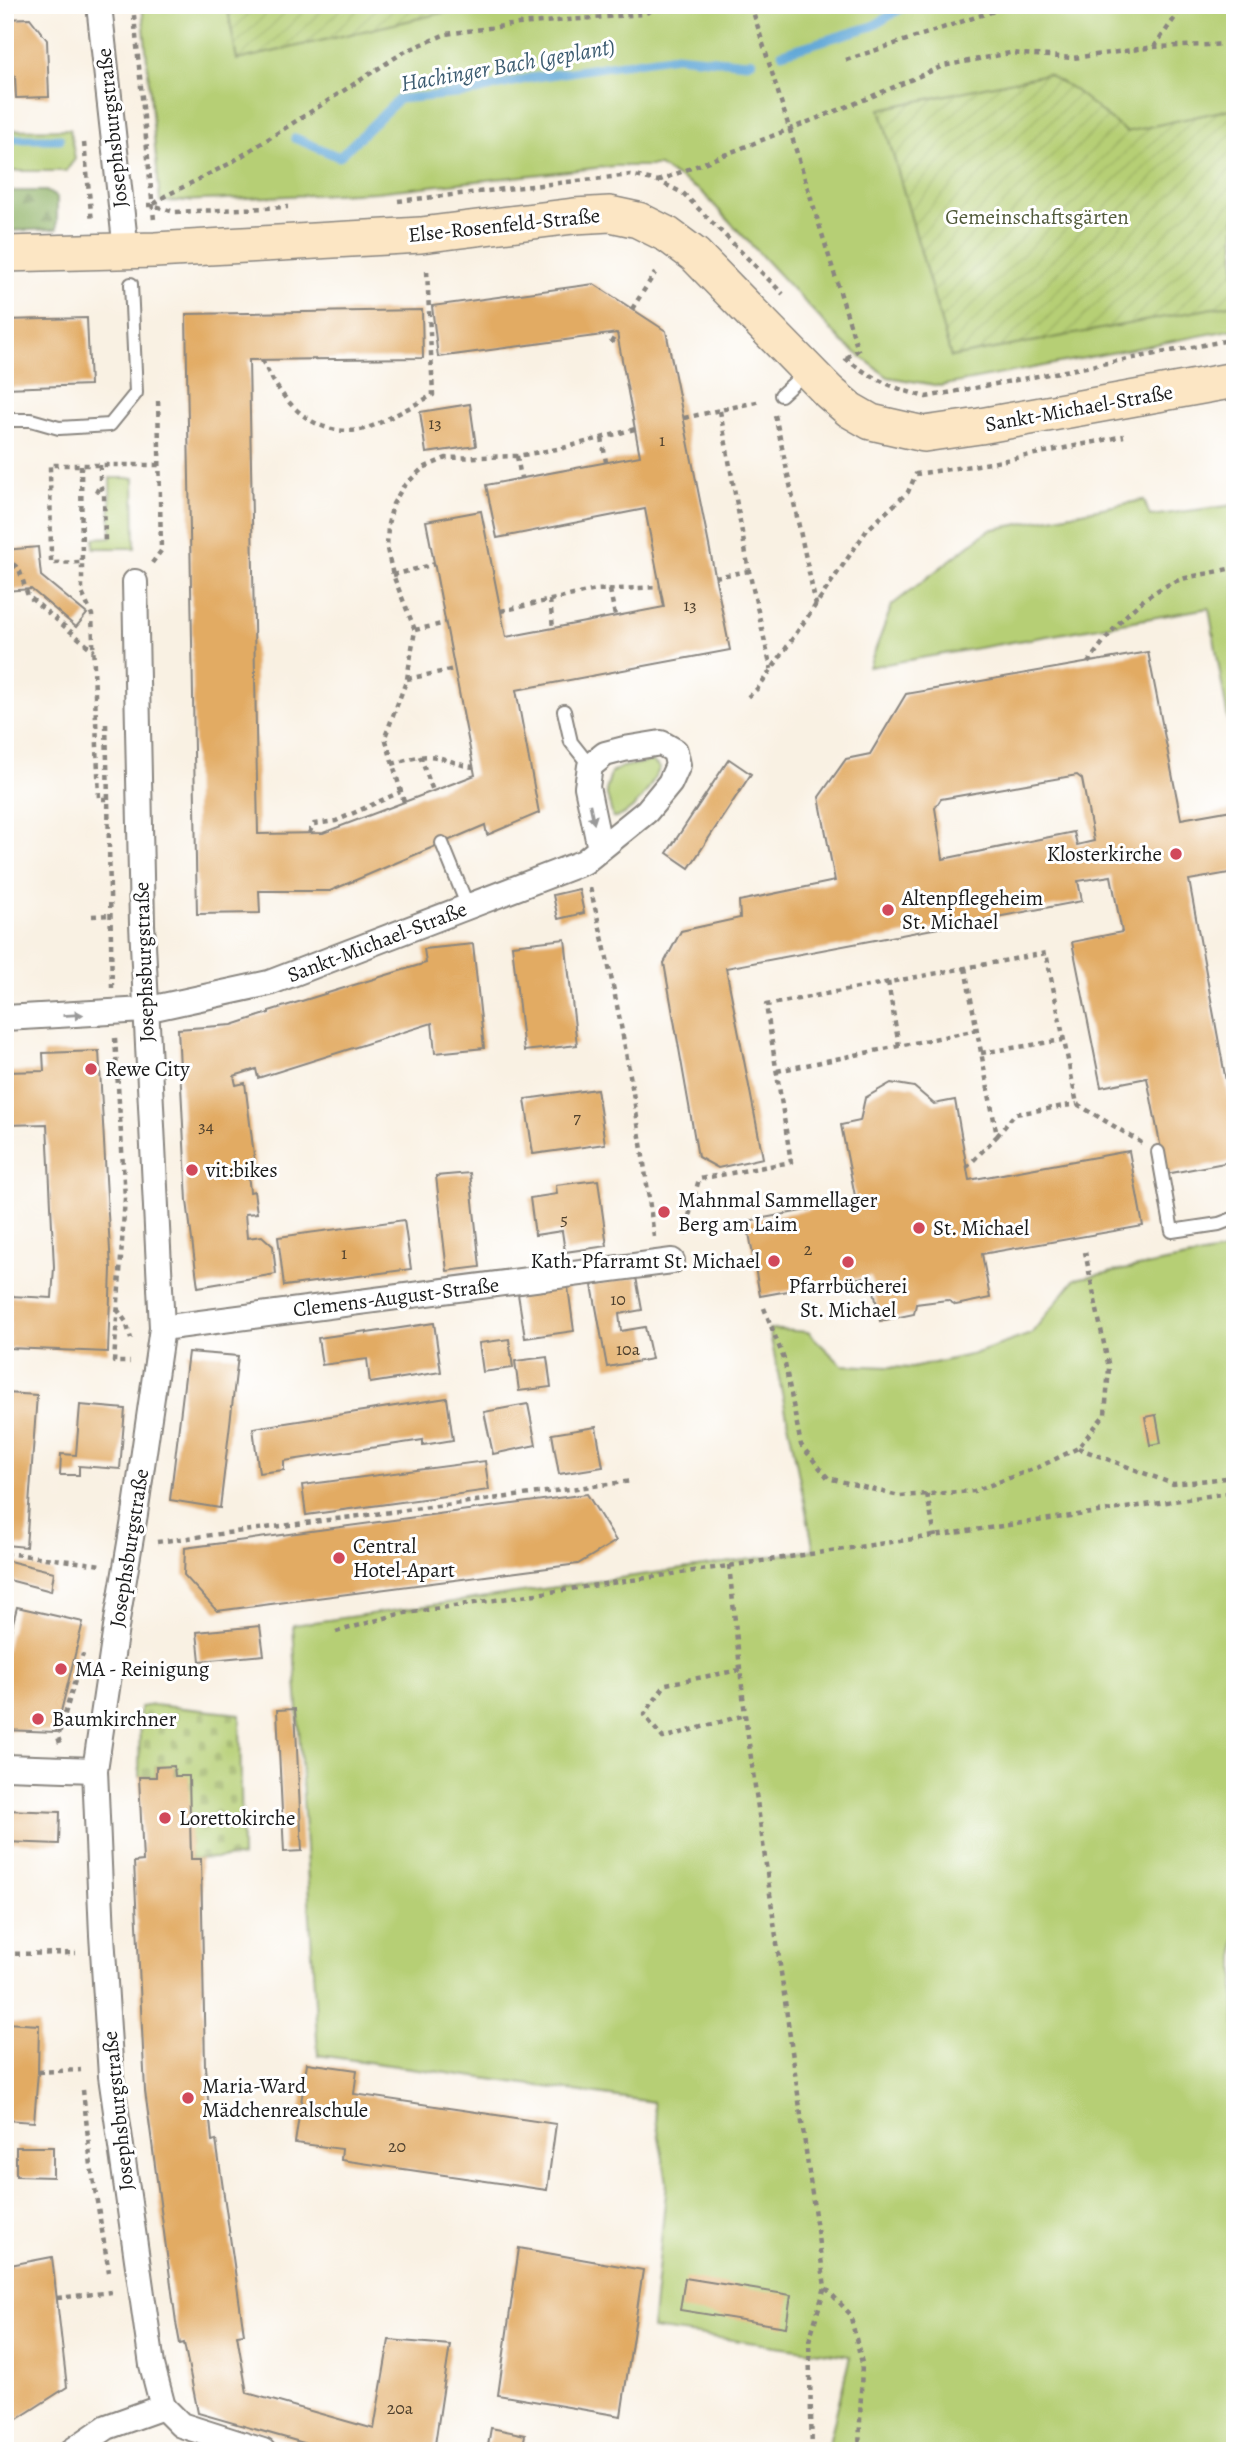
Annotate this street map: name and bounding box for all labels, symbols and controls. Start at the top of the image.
water label: Hachinger Bach (geplant) [398,31,618,99]
street label: Josephsburgstraße [90,47,134,209]
street label: Else-Rosenfeld-Straße [407,201,601,249]
park label: Gemeinschaftsgärten [945,203,1129,231]
street label: Sankt-Michael-Straße [983,378,1175,438]
house number: 13 [428,411,442,435]
house number: 1 [659,428,665,452]
house number: 13 [683,593,697,617]
one-way arrow [587,803,598,825]
place label: Klosterkirche [1047,840,1162,868]
marker: Klosterkirche [1168,846,1184,862]
street label: Josephsburgstraße [127,881,161,1043]
place label: Altenpflegeheim St. Michael [901,884,1043,936]
street label: Sankt-Michael-Straße [283,895,471,989]
marker: Altenpflegeheim St. Michael [880,902,896,918]
one-way arrow [63,1009,85,1020]
place label: Rewe City [105,1055,190,1083]
marker: Rewe City [83,1061,99,1077]
house number: 7 [573,1105,581,1129]
house number: 34 [198,1114,214,1138]
place label: vit:bikes [205,1156,278,1184]
marker: vit:bikes [184,1162,200,1178]
place label: Mahnmal Sammellager Berg am Laim [678,1186,877,1238]
marker: Mahnmal Sammellager Berg am Laim [656,1204,672,1220]
house number: 5 [560,1207,568,1231]
place label: St. Michael [933,1214,1029,1242]
marker: St. Michael [911,1220,927,1236]
house number: 2 [804,1237,813,1261]
house number: 1 [341,1241,347,1265]
place label: Kath. Pfarramt St. Michael [531,1247,760,1275]
marker: Kath. Pfarramt St. Michael [766,1253,782,1269]
marker: Pfarrbücherei St. Michael [840,1254,856,1270]
street label: Clemens-August-Straße [291,1270,501,1324]
place label: Pfarrbücherei St. Michael [789,1272,908,1324]
house number: 10 [610,1287,626,1311]
house number: 10a [616,1337,641,1361]
street label: Josephsburgstraße [103,1467,155,1629]
place label: Central Hotel-Apart [353,1532,455,1584]
marker: Central Hotel-Apart [331,1550,347,1566]
place label: MA - Reinigung [75,1655,210,1683]
marker: MA - Reinigung [53,1661,69,1677]
place label: Baumkirchner [52,1705,176,1733]
marker: Baumkirchner [30,1711,46,1727]
place label: Lorettokirche [179,1804,295,1832]
marker: Lorettokirche [157,1810,173,1826]
street label: Josephsburgstraße [96,2030,140,2192]
place label: Maria-Ward Mädchenrealschule [202,2072,368,2124]
marker: Maria-Ward Mädchenrealschule [180,2090,196,2106]
house number: 20 [388,2134,406,2158]
house number: 20a [387,2396,414,2420]

